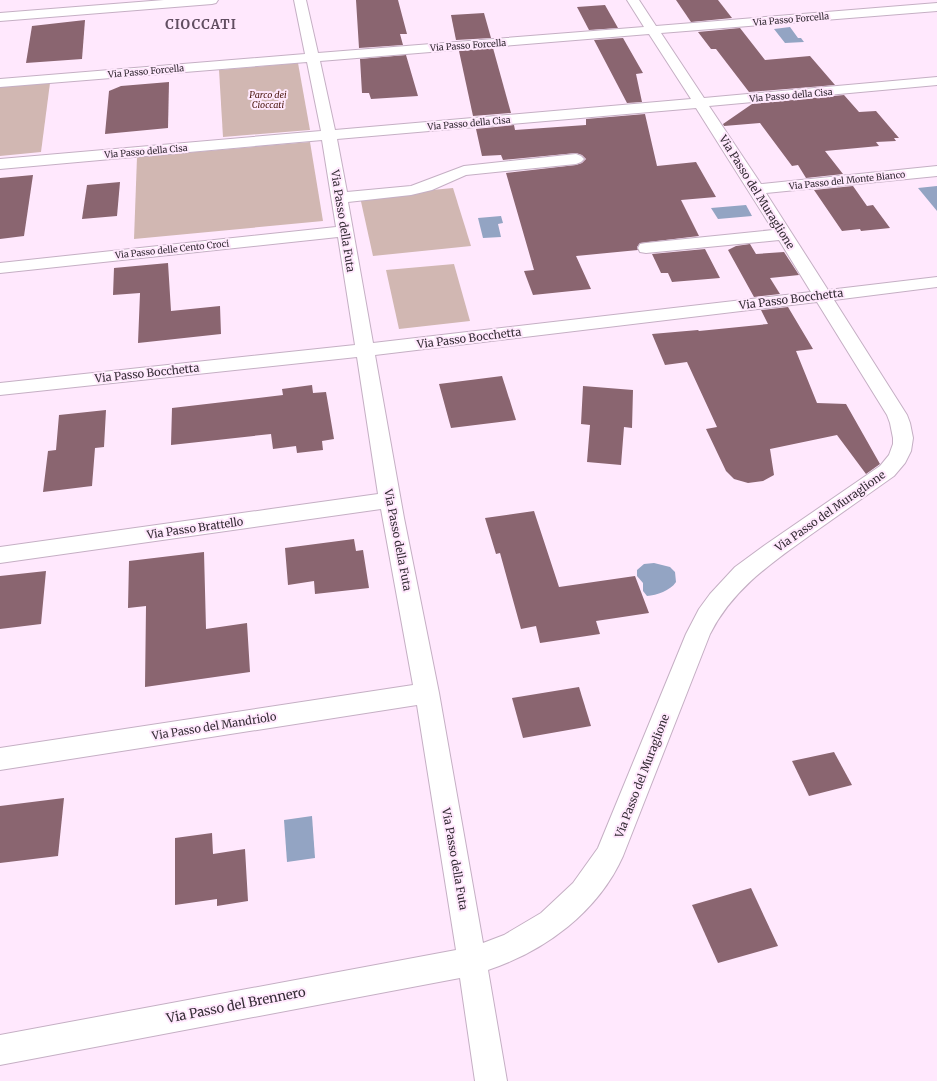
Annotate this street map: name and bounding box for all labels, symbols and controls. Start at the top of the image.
street label: Via Passo Forcella [752,10,830,28]
district label: CIOCCATI [165,16,237,33]
street label: Via Passo Forcella [429,37,507,53]
street label: Via Passo Forcella [107,62,185,80]
street label: Via Passo della Cisa [748,86,833,104]
park label: Parco dei Cioccati [249,89,287,110]
street label: Via Passo della Cisa [426,114,511,132]
street label: Via Passo del Muraglione [716,132,798,252]
street label: Via Passo della Cisa [103,142,188,160]
street label: Via Passo della Futa [328,168,358,273]
street label: Via Passo del Monte Bianco [787,168,906,192]
street label: Via Passo delle Cento Croci [113,238,230,261]
street label: Via Passo Bocchetta [737,286,844,312]
street label: Via Passo Bocchetta [415,325,522,351]
street label: Via Passo Bocchetta [93,361,200,386]
street label: Via Passo del Muraglione [771,467,888,555]
street label: Via Passo della Futa [381,487,415,592]
street label: Via Passo Brattello [145,514,245,542]
street label: Via Passo del Mandriolo [150,709,278,743]
street label: Via Passo del Muraglione [612,712,672,841]
street label: Via Passo della Futa [439,806,471,911]
street label: Via Passo del Brennero [164,983,307,1027]

